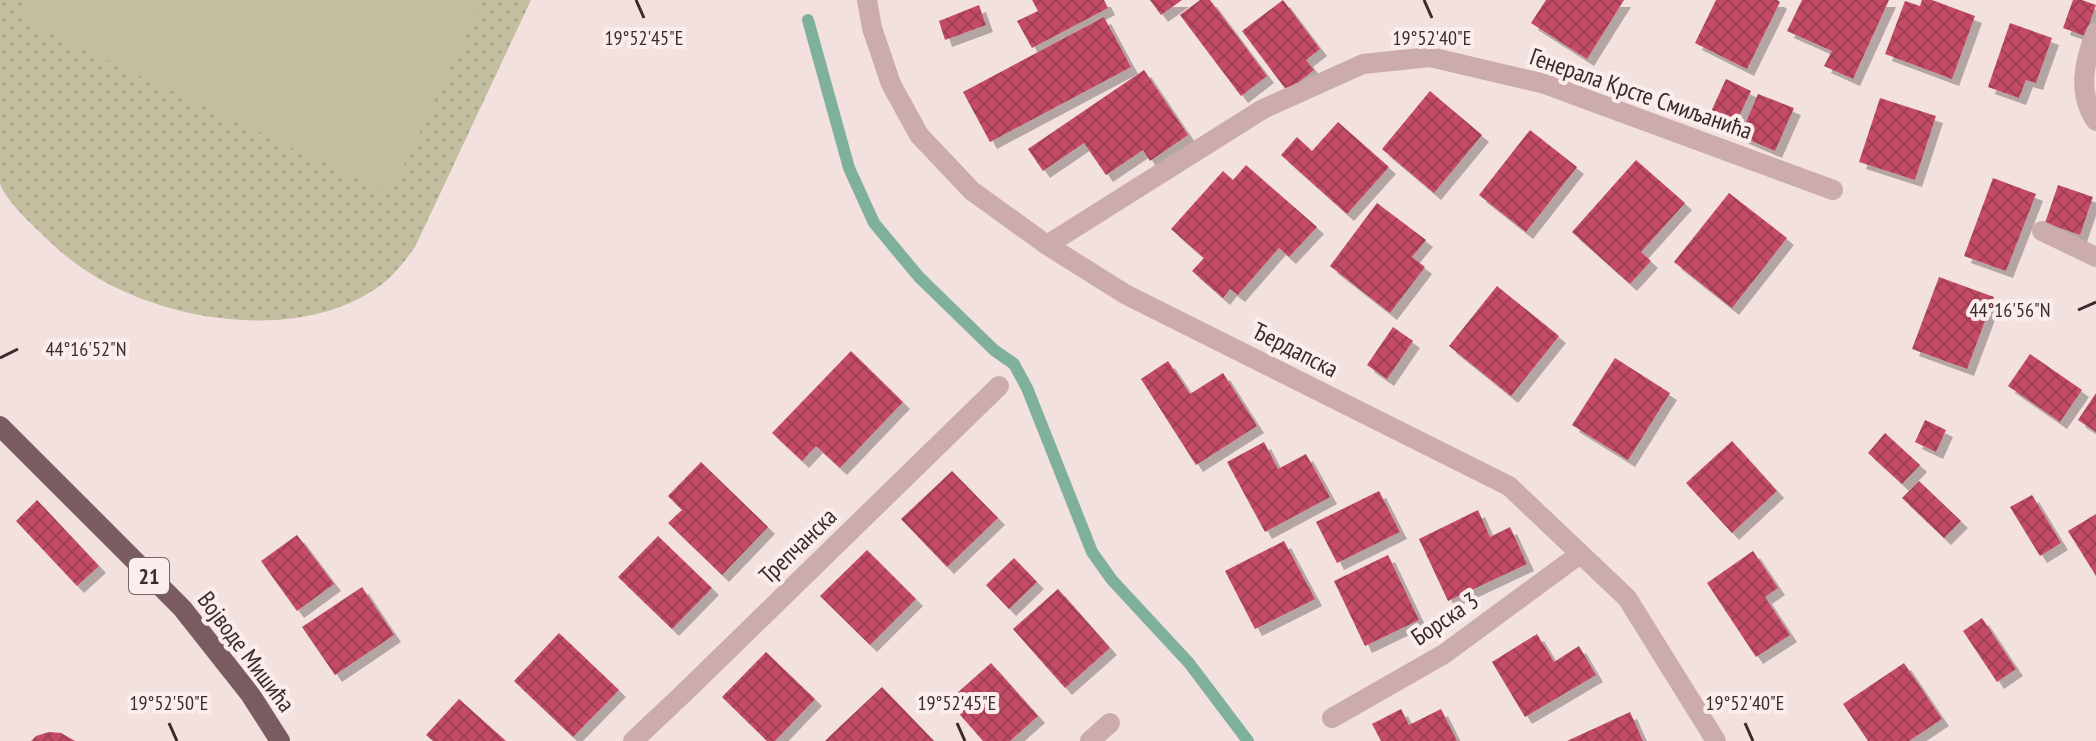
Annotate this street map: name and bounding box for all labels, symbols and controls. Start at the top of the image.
text: 19°52'45"E [605,25,683,51]
text: 19°52'40"E [1393,25,1471,51]
street label: Генерала Крсте Смиљанића [1526,41,1756,146]
text: 44°16'56"N [1970,297,2050,323]
street label: Ђердапска [1247,315,1343,384]
text: 44°16'52"N [46,336,126,362]
street label: Трепчанска [752,501,843,590]
road number: 21 [129,558,169,594]
street label: Војводе Мишића [191,585,302,718]
street label: Борска 3 [1405,585,1484,652]
text: 19°52'50"E [130,690,208,716]
text: 19°52'45"E [918,690,996,716]
text: 19°52'40"E [1706,690,1784,716]

